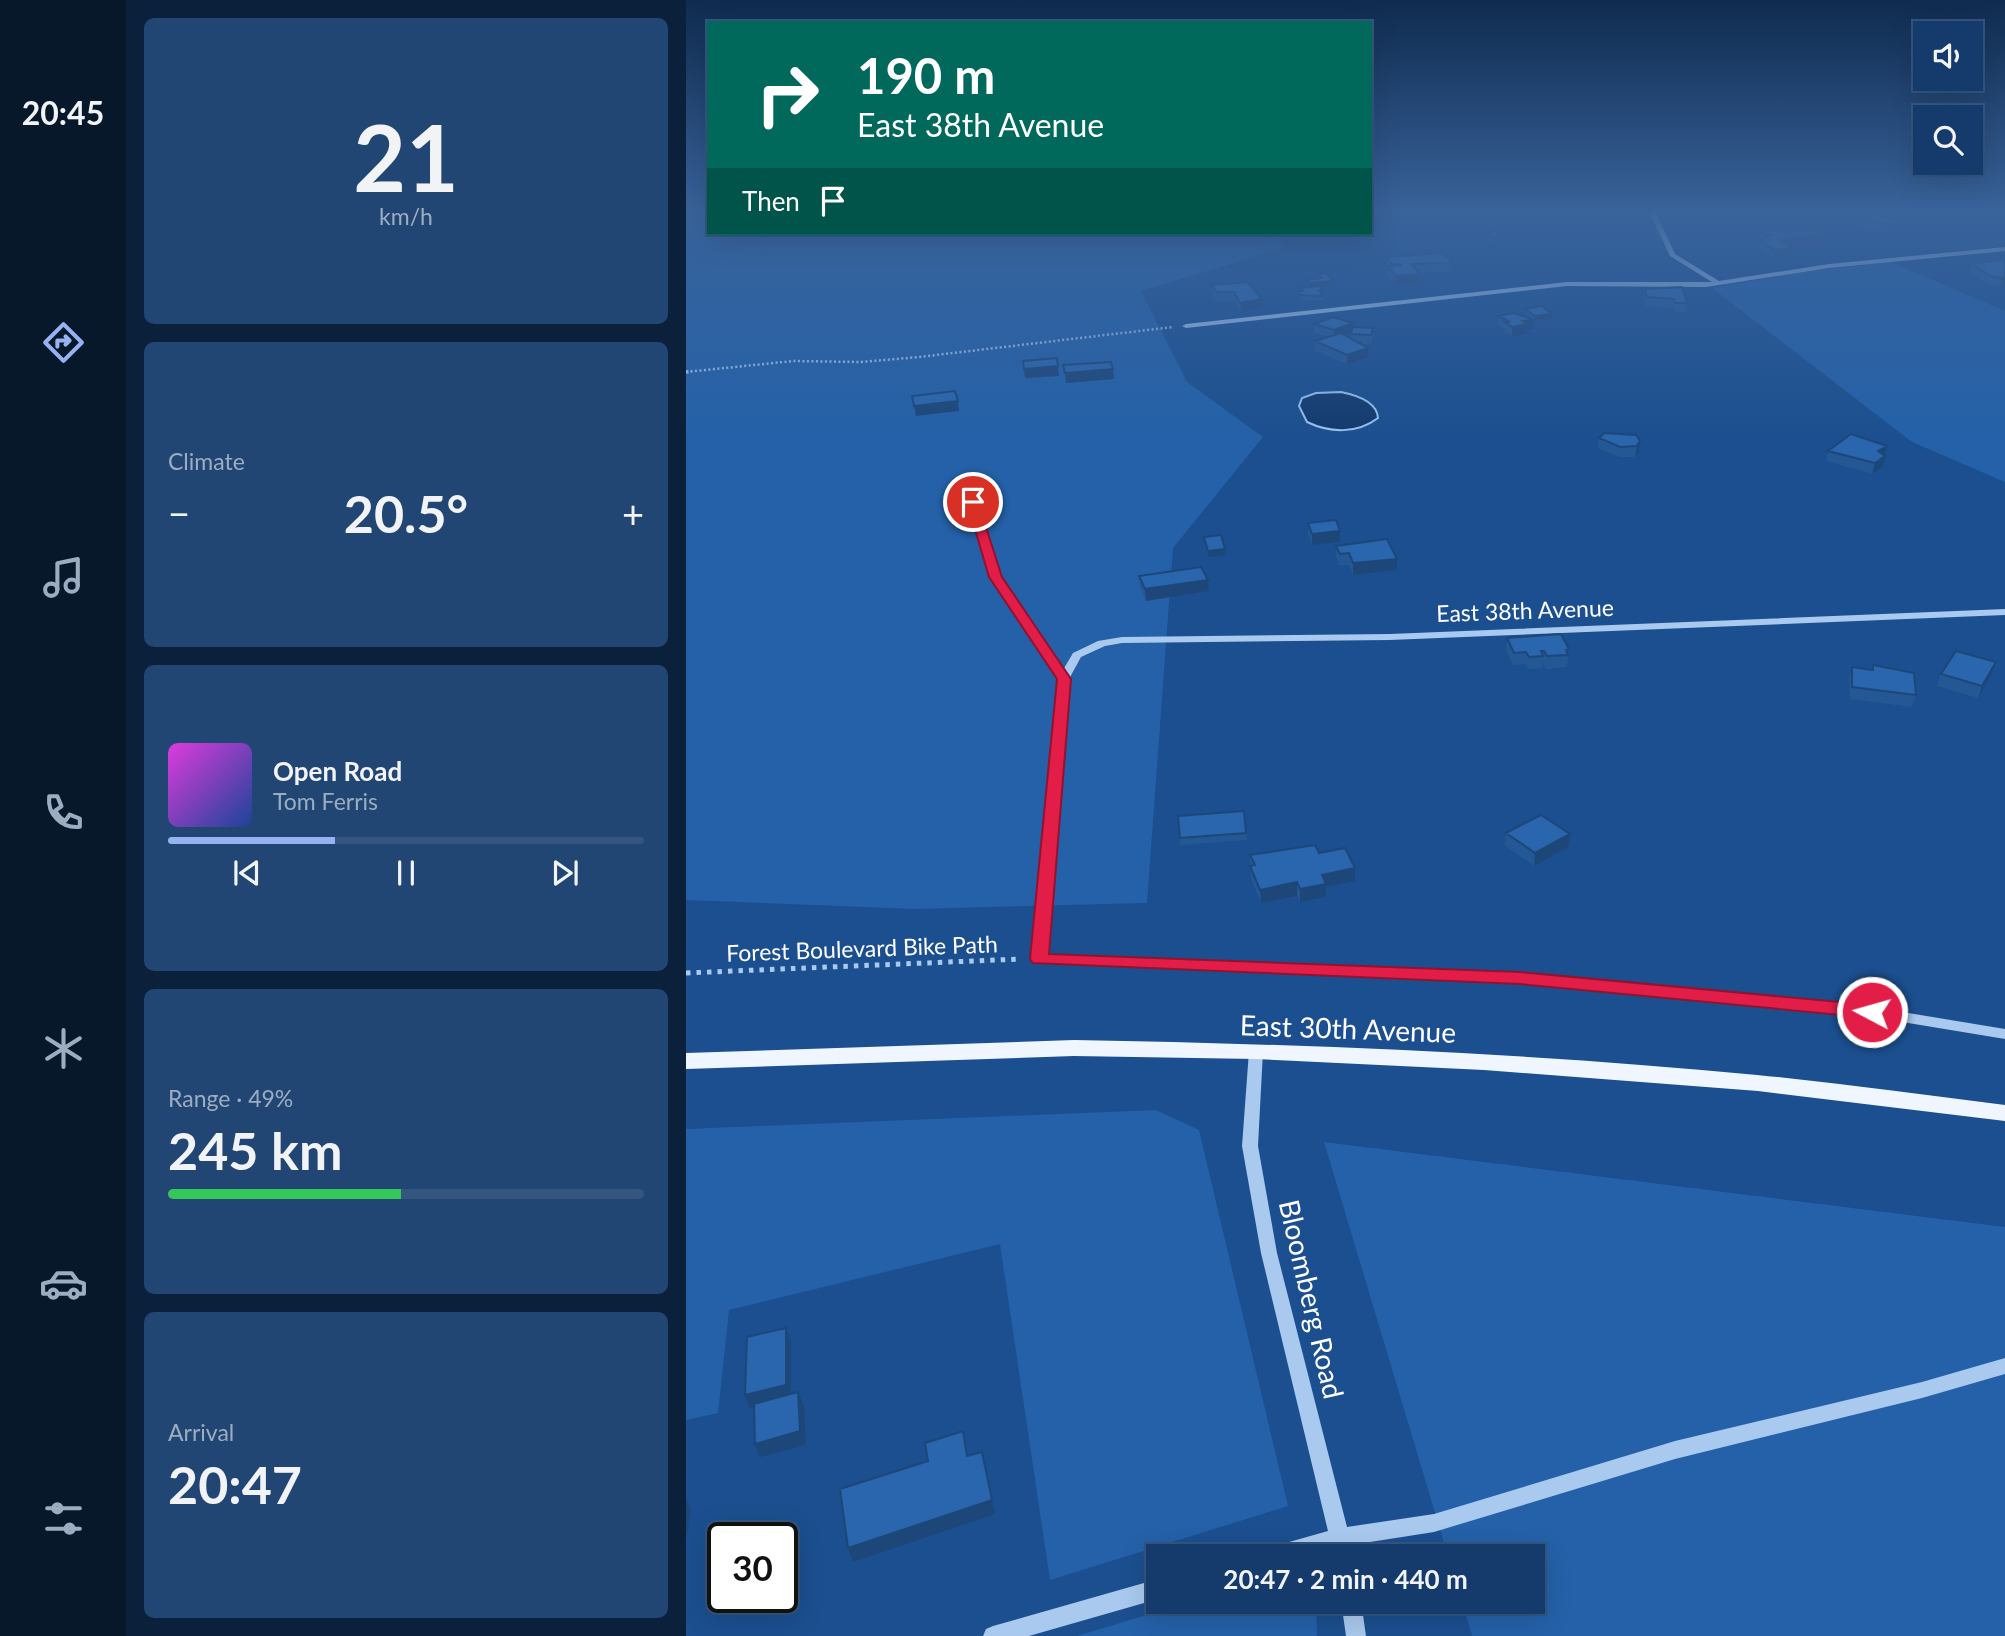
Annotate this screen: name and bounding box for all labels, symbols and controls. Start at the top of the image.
map controls [1913,21,1983,175]
button: sound [1913,21,1983,91]
text: 190 m [857,46,995,104]
icon: right [742,49,833,140]
text: 20:45 [22,93,104,132]
text: 21 [353,102,459,211]
text: East 38th Avenue [857,105,1104,144]
button: search [1913,105,1983,175]
icon: arrive [814,182,852,220]
text: Then [742,185,800,217]
text: km/h [379,202,433,230]
icon: directions [39,318,88,367]
text: Climate [168,447,245,475]
pin [943,472,1003,532]
text: 20.5° [344,482,468,544]
icon: arrive [954,483,992,521]
text: − [168,490,190,536]
text: + [622,490,644,536]
icon: music [39,553,88,602]
street label: East 38th Avenue [1436,593,1614,627]
text: Open Road [273,755,402,787]
text: Tom Ferris [273,787,378,815]
icon: phone [39,788,88,837]
icon: previous [228,854,266,892]
icon: pause [387,854,425,892]
icon: next [546,854,584,892]
street label: Forest Boulevard Bike Path [726,929,998,967]
position arrow [1835,975,1909,1049]
street label: East 30th Avenue [1239,1007,1457,1049]
icon: climate [39,1024,88,1073]
text: Range · 49% [168,1084,293,1112]
text: 245 km [168,1119,342,1181]
street label: Bloomberg Road [1273,1196,1351,1402]
icon: car [39,1259,88,1308]
text: Arrival [168,1418,234,1446]
text: 20:47 [168,1453,302,1515]
icon: filters [39,1494,88,1543]
speed limit sign: 30 [707,1522,798,1613]
text: 20:47 · 2 min · 440 m [1223,1563,1468,1595]

